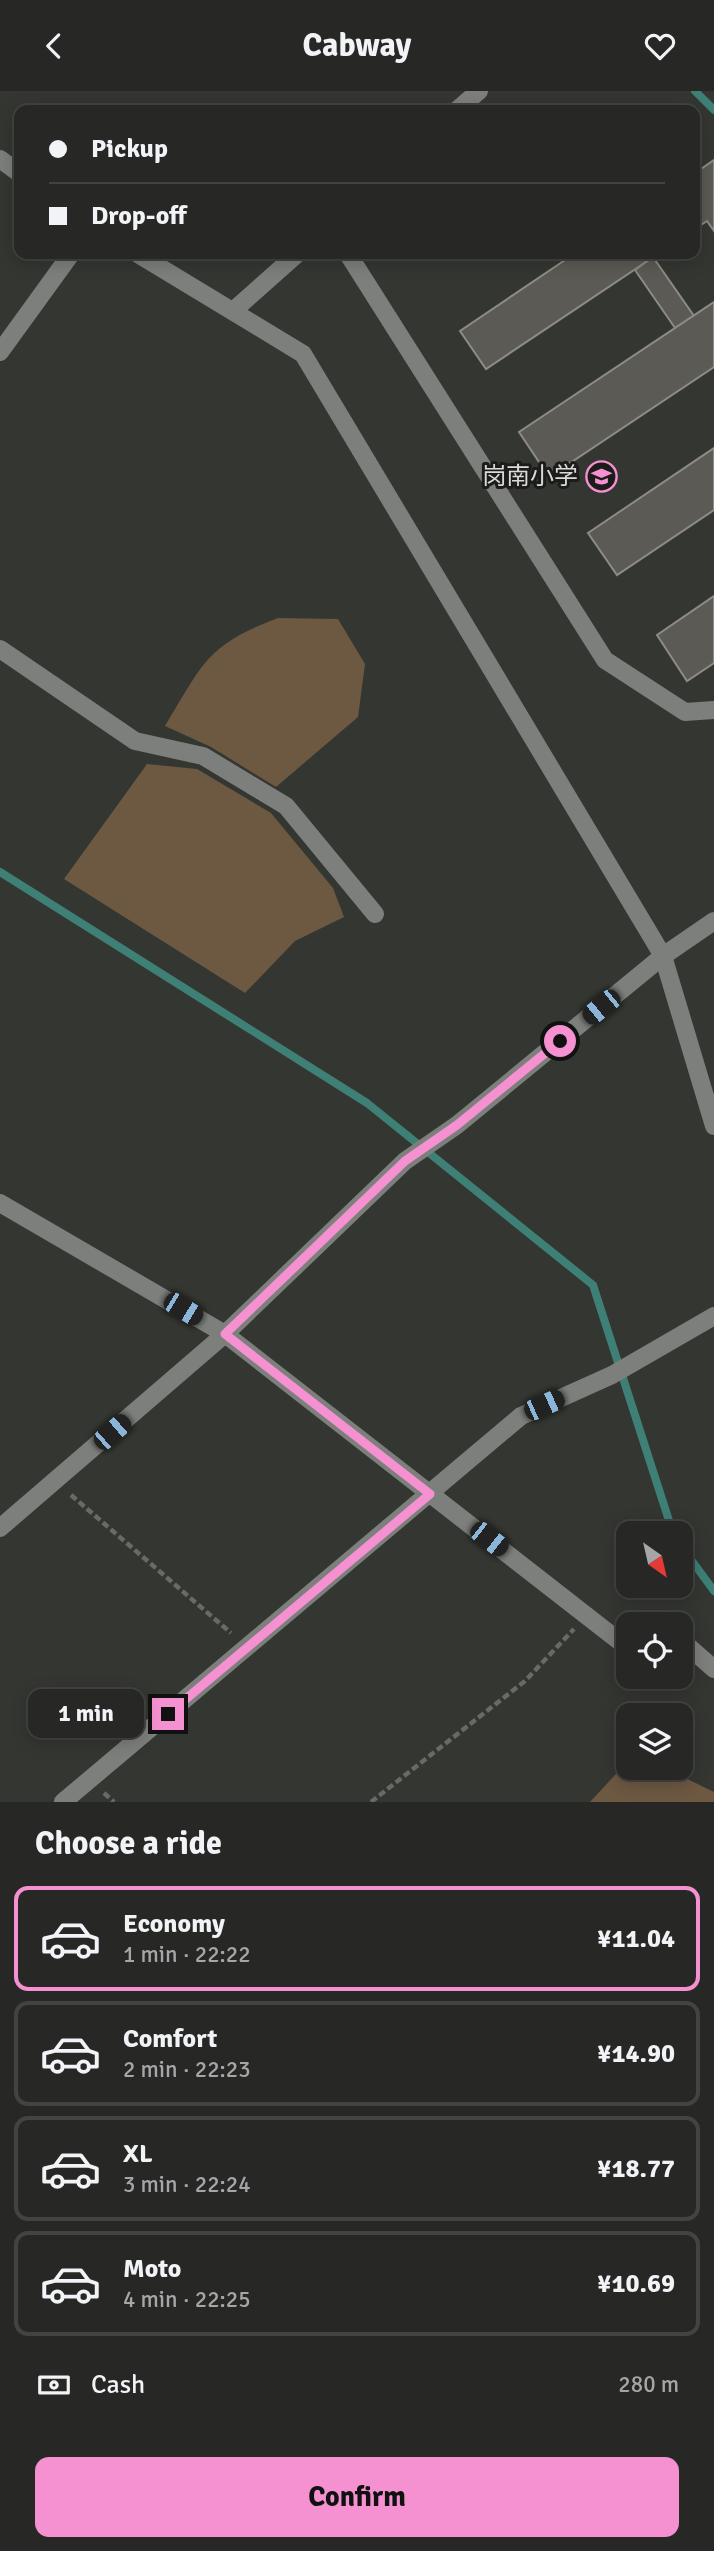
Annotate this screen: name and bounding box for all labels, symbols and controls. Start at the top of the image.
text: Cabway [303,26,411,65]
icon: back [35,27,73,65]
icon: heart [641,27,679,65]
text: Pickup [91,133,168,165]
text: Drop-off [91,200,187,232]
school or university icon: 岗南小学 [584,459,618,493]
place label: 岗南小学 [482,461,578,491]
car [579,986,624,1028]
route start [544,1025,576,1057]
car [160,1289,207,1329]
car [521,1387,568,1423]
car [90,1410,135,1454]
car [466,1518,513,1560]
north arrow [616,1521,693,1598]
map controls [616,1521,693,1780]
button: locate [616,1612,693,1689]
callout: 1 min [28,1689,144,1739]
route end [152,1698,184,1730]
text: 1 min [58,1699,114,1728]
button: layers [616,1703,693,1780]
text: Choose a ride [35,1824,222,1863]
icon: car [39,1907,102,1970]
text: Economy [123,1908,225,1940]
text: ¥11.04 [597,1923,675,1955]
text: 1 min · 22:22 [123,1940,251,1969]
icon: car [39,2022,102,2085]
text: Comfort [123,2023,217,2055]
text: ¥14.90 [597,2038,675,2070]
text: 2 min · 22:23 [123,2055,251,2084]
icon: car [39,2137,102,2200]
text: XL [123,2138,153,2170]
text: ¥18.77 [597,2153,675,2185]
text: 3 min · 22:24 [123,2170,251,2199]
icon: car [39,2252,102,2315]
text: Moto [123,2253,181,2285]
text: ¥10.69 [597,2268,675,2300]
text: 4 min · 22:25 [123,2285,251,2314]
icon: cash [35,2366,73,2404]
text: Cash [91,2369,145,2401]
text: 280 m [618,2370,679,2399]
button: Confirm [35,2457,679,2537]

